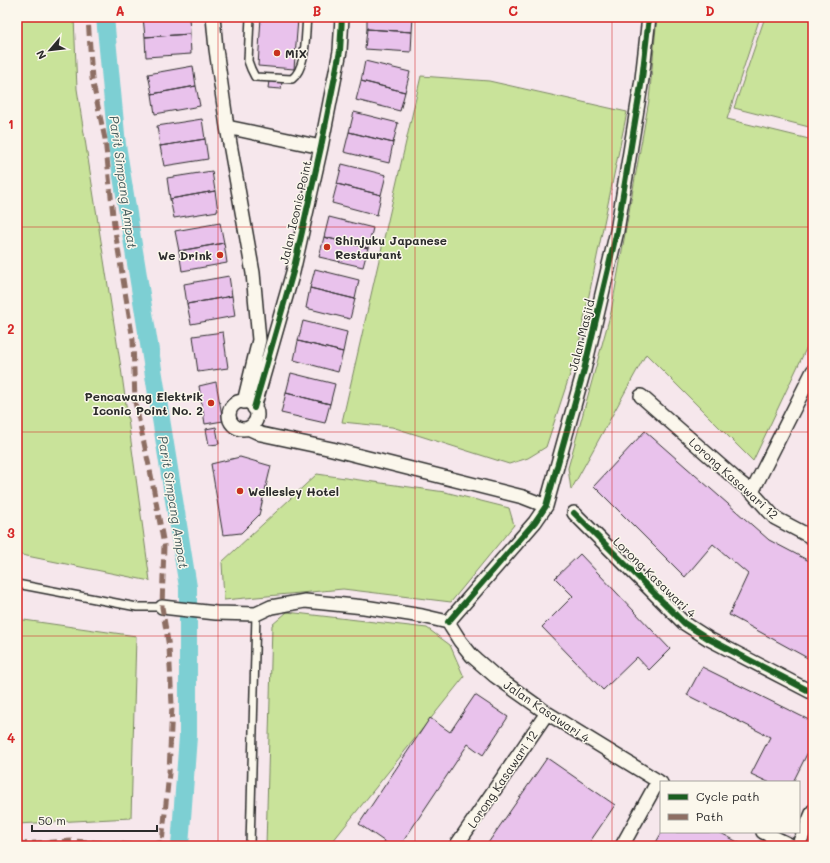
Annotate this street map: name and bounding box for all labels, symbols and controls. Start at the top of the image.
text: A [115,2,125,19]
text: B [313,2,322,19]
text: C [508,2,518,19]
text: D [705,2,715,19]
north arrow [30,30,70,70]
place label: MiX [285,45,307,61]
text: N [32,48,49,62]
marker: MiX [272,48,282,58]
water label: Parit Simpang Ampat [106,114,142,250]
text: 1 [8,115,14,132]
street label: Jalan Iconic Point [275,159,315,265]
place label: Shinjuku Japanese Restaurant [335,232,447,262]
marker: Shinjuku Japanese Restaurant [322,242,332,252]
place label: We Drink [158,247,212,263]
marker: We Drink [215,250,225,260]
street label: Jalan Masjid [564,297,598,372]
text: 2 [7,320,15,337]
place label: Pencawang Elektrik Iconic Point No. 2 [85,388,203,418]
marker: Pencawang Elektrik Iconic Point No. 2 [206,398,216,408]
water label: Parit Simpang Ampat [155,434,193,570]
street label: Lorong Kasawari 12 [686,434,782,522]
place label: Wellesley Hotel [248,483,339,499]
marker: Wellesley Hotel [235,486,245,496]
text: 3 [7,524,15,541]
street label: Lorong Kasawari 4 [610,533,700,621]
street label: Jalan Kasawari 4 [501,676,593,746]
street label: Lorong Kasawari 12 [463,727,541,831]
text: 4 [7,729,15,746]
legend [660,781,800,833]
text: Cycle path [696,788,759,804]
scale bar [32,807,157,833]
text: Path [696,808,723,824]
text: 50 m [38,812,66,828]

